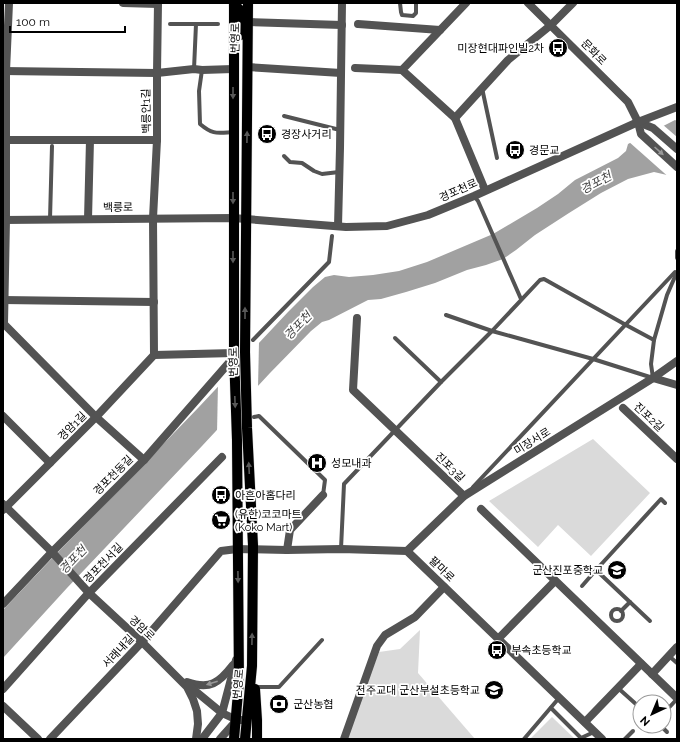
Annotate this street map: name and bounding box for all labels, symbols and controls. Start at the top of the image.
scale bar [10,8,125,34]
text: 100 m [16,15,50,29]
street label: 번영로 [229,23,242,53]
bus stop icon: 미장현대파인빌2차 [547,37,569,59]
street label: 문화로 [578,37,609,68]
place label: 미장현대파인빌2차 [457,42,544,55]
one-way arrow [230,87,236,100]
street label: 백릉안1길 [140,88,153,134]
bus stop icon: 경장사거리 [256,123,278,145]
place label: 경장사거리 [281,128,332,141]
one-way arrow [244,130,250,143]
bus stop icon: 경문교 [504,139,526,161]
place label: 경문교 [529,144,559,157]
one-way arrow [654,146,664,155]
water label: 경포천 [578,168,616,197]
street label: 경포천로 [437,176,479,205]
one-way arrow [230,192,236,205]
street label: 백릉로 [103,201,133,214]
one-way arrow [230,251,236,264]
one-way arrow [242,306,248,319]
water label: 경포천 [281,308,316,343]
street label: 번영로 [227,347,240,377]
one-way arrow [232,396,239,408]
street label: 진포2길 [631,400,666,434]
street label: 경암1길 [55,409,89,443]
street label: 미장서로 [512,425,553,458]
street label: 진포3길 [432,450,467,485]
hospital icon: 성모내과 [306,452,328,474]
street label: 경포천동길 [91,453,136,498]
place label: 성모내과 [331,457,371,470]
one-way arrow [246,461,252,474]
bus stop icon: 아흔아홉다리 [210,484,232,506]
place label: 아흔아홉다리 [235,489,296,502]
place label: (유한)코코마트 (Koko Mart) [235,508,302,534]
supermarket icon: (유한)코코마트 (Koko Mart) [210,509,232,531]
street label: 경포천서길 [81,541,126,586]
water label: 경포천 [56,542,91,577]
street label: 팔마로 [426,554,457,585]
school or university icon: 군산진포중학교 [606,559,628,581]
place label: 군산진포중학교 [532,564,603,577]
one-way arrow [235,571,241,584]
street label: 경암로 [126,613,157,643]
street label: 서래내길 [100,632,137,671]
one-way arrow [249,632,255,645]
bus stop icon: 부속초등학교 [486,639,508,661]
place label: 부속초등학교 [511,644,572,657]
street label: 번영로 [231,668,246,700]
school or university icon: 전주교대 군산부설초등학교 [483,679,505,701]
one-way arrow [206,680,218,686]
place label: 전주교대 군산부설초등학교 [356,684,480,697]
bank icon: 군산농협 [268,693,290,715]
north arrow [632,694,672,734]
place label: 군산농협 [293,698,333,711]
text: N [638,713,653,728]

